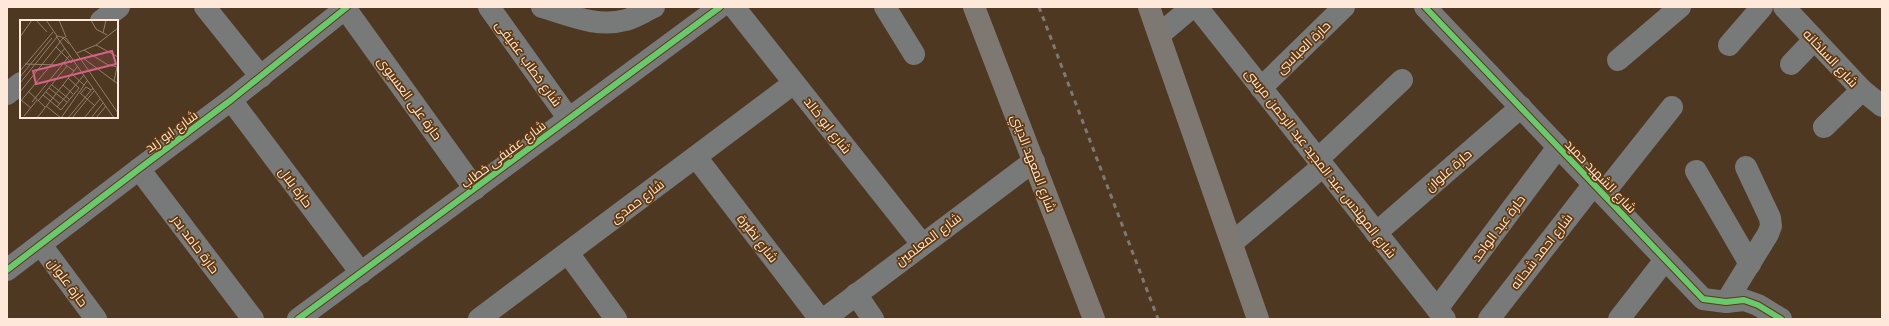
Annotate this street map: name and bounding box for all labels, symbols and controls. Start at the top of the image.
street label: شارع خطاب عفيفى [490,16,566,111]
street label: حارة العباسى [1272,16,1336,79]
inset map [20,20,118,118]
street label: شارع السلخانه [1798,25,1863,92]
street label: حارة على العسيوى [372,52,447,145]
street label: شارع المهندس عبد المجيد عبد الرحمن مرسى [1240,64,1401,263]
street label: شارع ابو خالد [798,93,856,158]
street label: شارع ابو زيد [141,106,202,158]
street label: شارع المعهد الديني [1005,112,1061,215]
street label: شارع عفيفى خطاب [457,116,551,194]
street label: شارع الشهيد حميد [1560,135,1641,218]
street label: حارة علوان [1421,145,1477,197]
street label: حارة بلال [273,163,317,212]
street label: شارع حمدى [606,175,669,229]
street label: حارة عبد الواحد [1467,191,1531,266]
street label: شارع المعلمين [891,208,966,271]
street label: شارع احمد شحاته [1506,209,1578,294]
street label: حارة حامد بدر [166,210,224,278]
street label: شارع نظيرة [732,210,783,267]
street label: حارة علوان [42,254,92,311]

